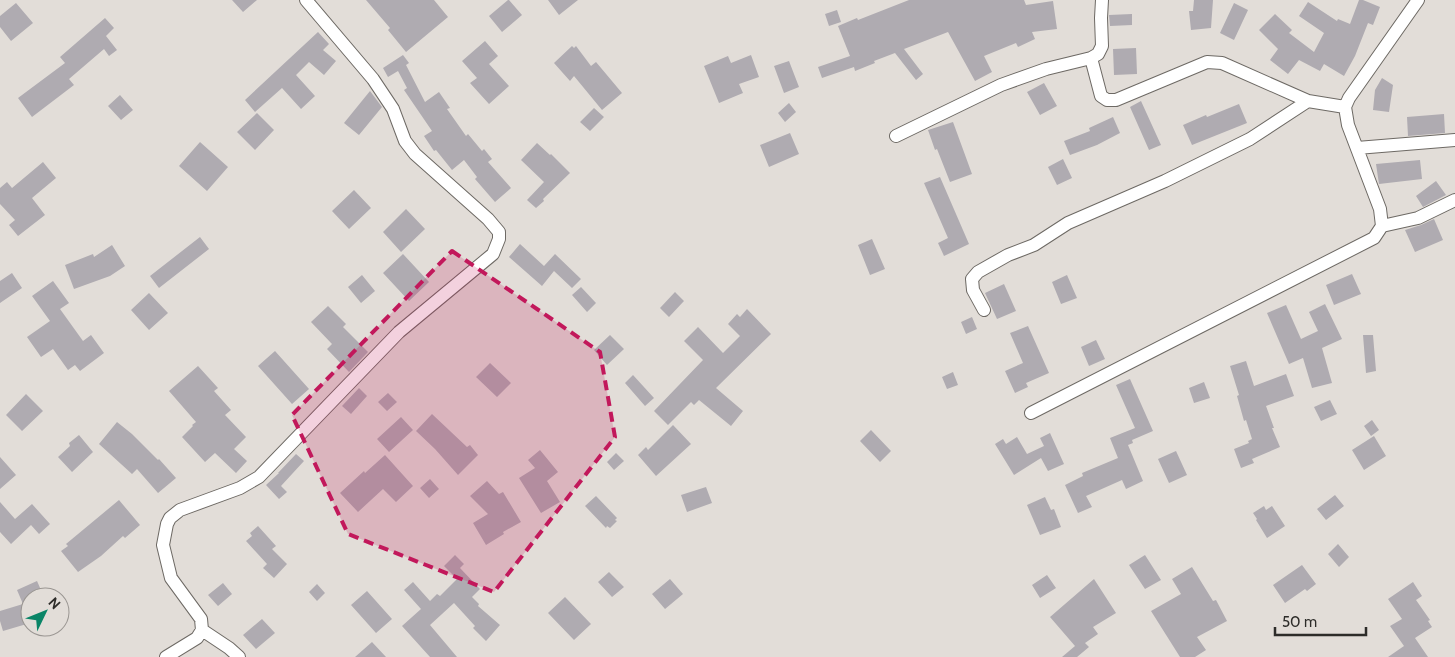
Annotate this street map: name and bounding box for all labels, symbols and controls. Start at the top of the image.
north arrow [20,587,70,637]
text: N [45,593,64,613]
scale bar [1275,604,1366,636]
text: 50 m [1282,613,1317,631]

